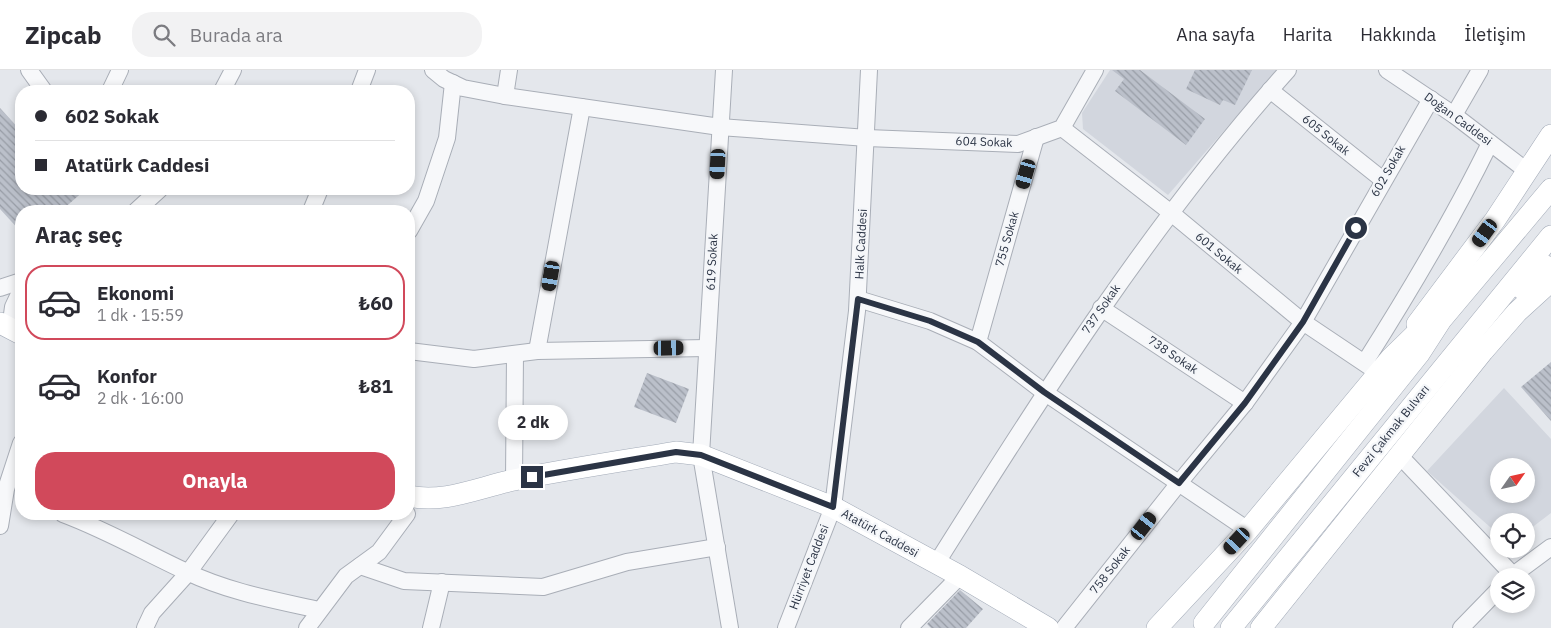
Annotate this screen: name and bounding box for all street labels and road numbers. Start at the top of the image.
street label: Doğan Caddesi [1421,89,1495,148]
street label: 605 Sokak [1299,111,1354,159]
street label: 604 Sokak [955,133,1013,150]
street label: 602 Sokak [1367,142,1409,199]
street label: Halk Caddesi [851,208,870,280]
street label: 755 Sokak [991,209,1022,268]
street label: 601 Sokak [1193,229,1247,277]
street label: 619 Sokak [703,232,721,291]
street label: 737 Sokak [1078,280,1124,336]
street label: 738 Sokak [1145,332,1202,377]
street label: Fevzi Çakmak Bulvarı [1349,382,1432,480]
street label: Atatürk Caddesi [839,505,922,560]
street label: Hürriyet Caddesi [785,522,832,611]
street label: 758 Sokak [1086,542,1134,597]

